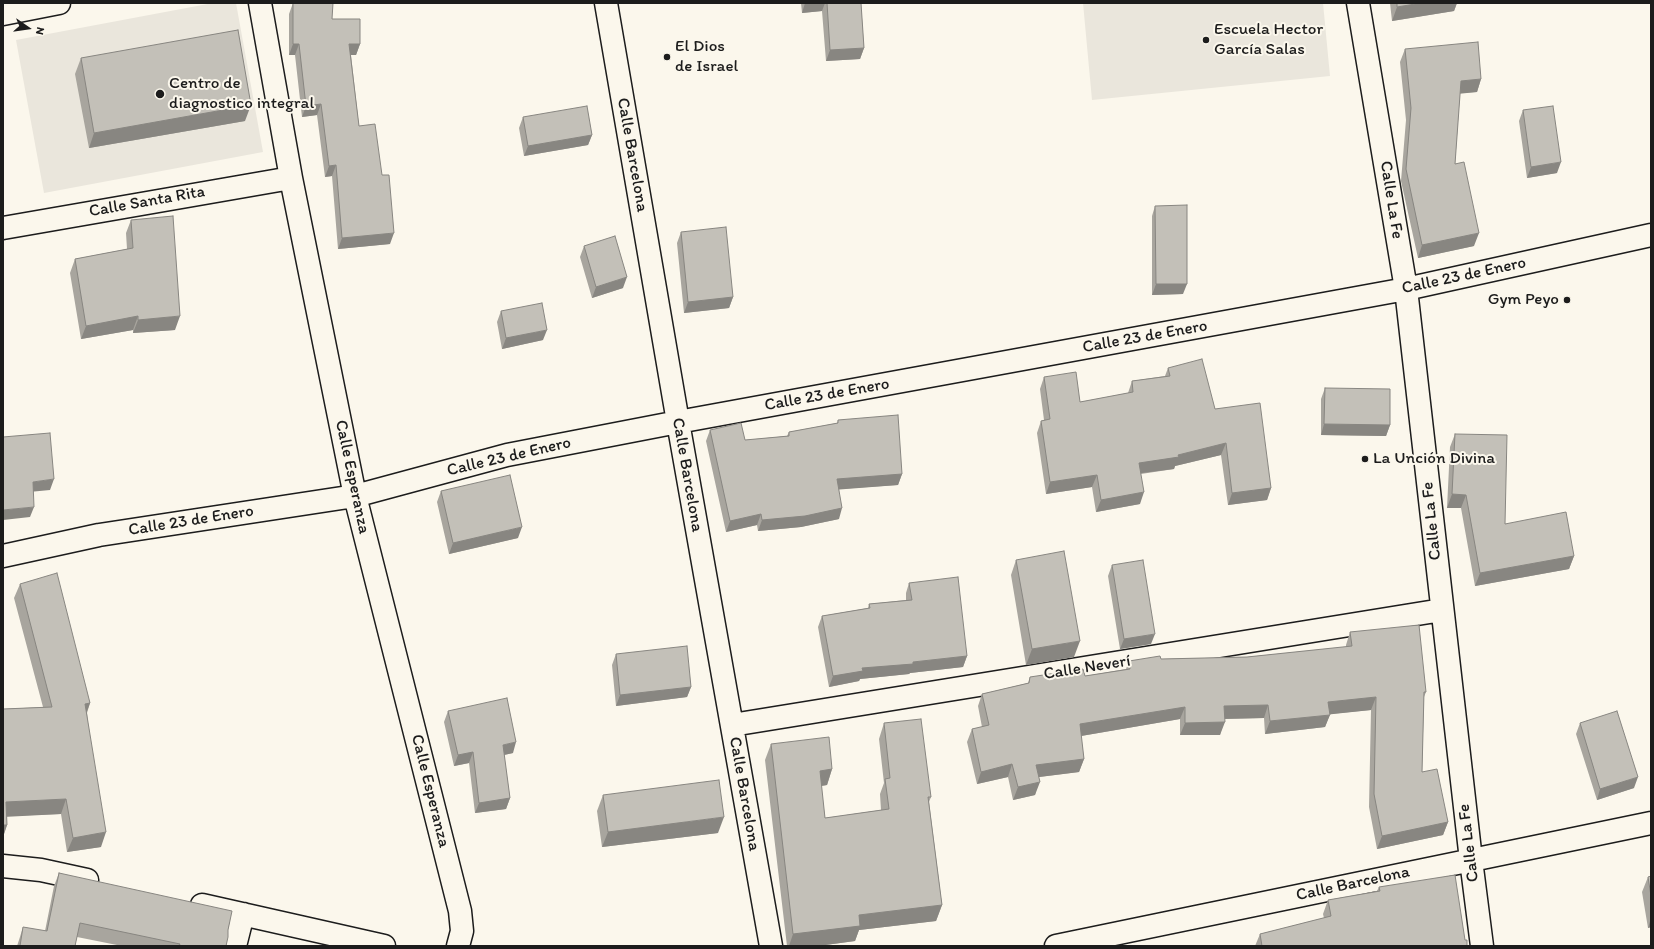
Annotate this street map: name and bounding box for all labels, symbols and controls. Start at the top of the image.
north arrow [8,8,48,48]
place label: Escuela Hector García Salas [1214,20,1323,60]
text: N [33,26,47,36]
marker: Escuela Hector García Salas [1201,35,1211,45]
place label: El Dios de Israel [675,37,738,77]
marker: El Dios de Israel [662,52,672,62]
place label: Centro de diagnostico integral [169,74,314,114]
marker: Centro de diagnostico integral [154,88,166,100]
street label: Calle Barcelona [612,96,652,214]
street label: Calle La Fe [1375,159,1407,241]
street label: Calle Santa Rita [87,182,207,222]
street label: Calle 23 de Enero [1400,253,1528,299]
place label: Gym Peyo [1488,290,1559,310]
marker: Gym Peyo [1562,295,1572,305]
street label: Calle 23 de Enero [1081,316,1209,358]
street label: Calle 23 de Enero [763,374,891,416]
street label: Calle Barcelona [667,416,707,534]
street label: Calle Esperanza [330,418,374,536]
street label: Calle 23 de Enero [445,433,573,481]
place label: La Unción Divina [1373,449,1495,469]
marker: La Unción Divina [1360,454,1370,464]
street label: Calle La Fe [1418,481,1446,561]
street label: Calle 23 de Enero [127,501,255,541]
street label: Calle Neverí [1042,651,1132,685]
street label: Calle Esperanza [406,732,454,850]
street label: Calle Barcelona [724,735,764,853]
street label: Calle La Fe [1454,803,1484,883]
street label: Calle Barcelona [1294,862,1412,906]

